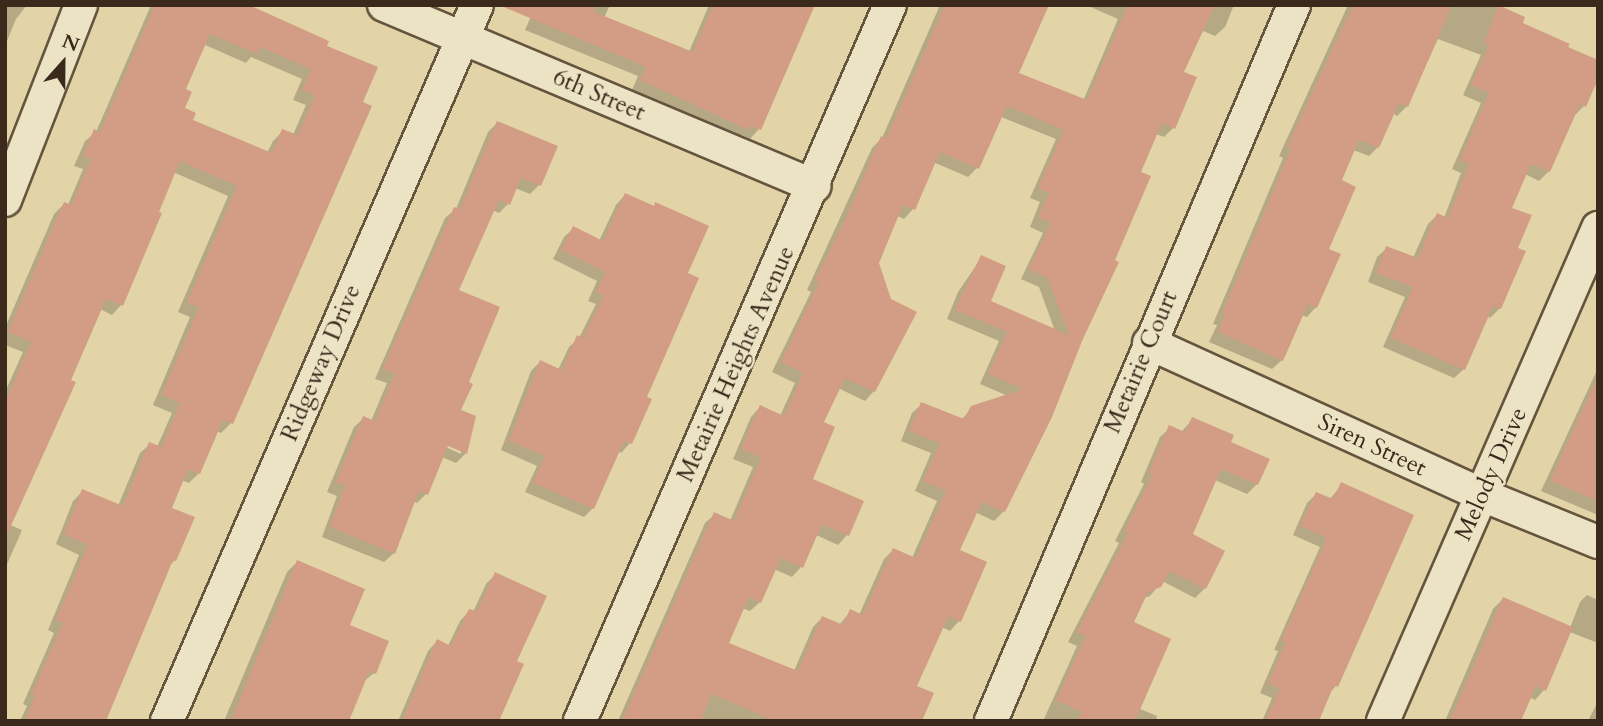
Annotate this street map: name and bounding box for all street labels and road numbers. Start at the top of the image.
street label: 6th Street [549,63,649,127]
street label: Metairie Heights Avenue [671,242,801,486]
street label: Ridgeway Drive [275,280,367,446]
street label: Metairie Court [1098,286,1184,438]
street label: Melody Drive [1449,403,1533,545]
street label: Siren Street [1313,407,1431,483]

